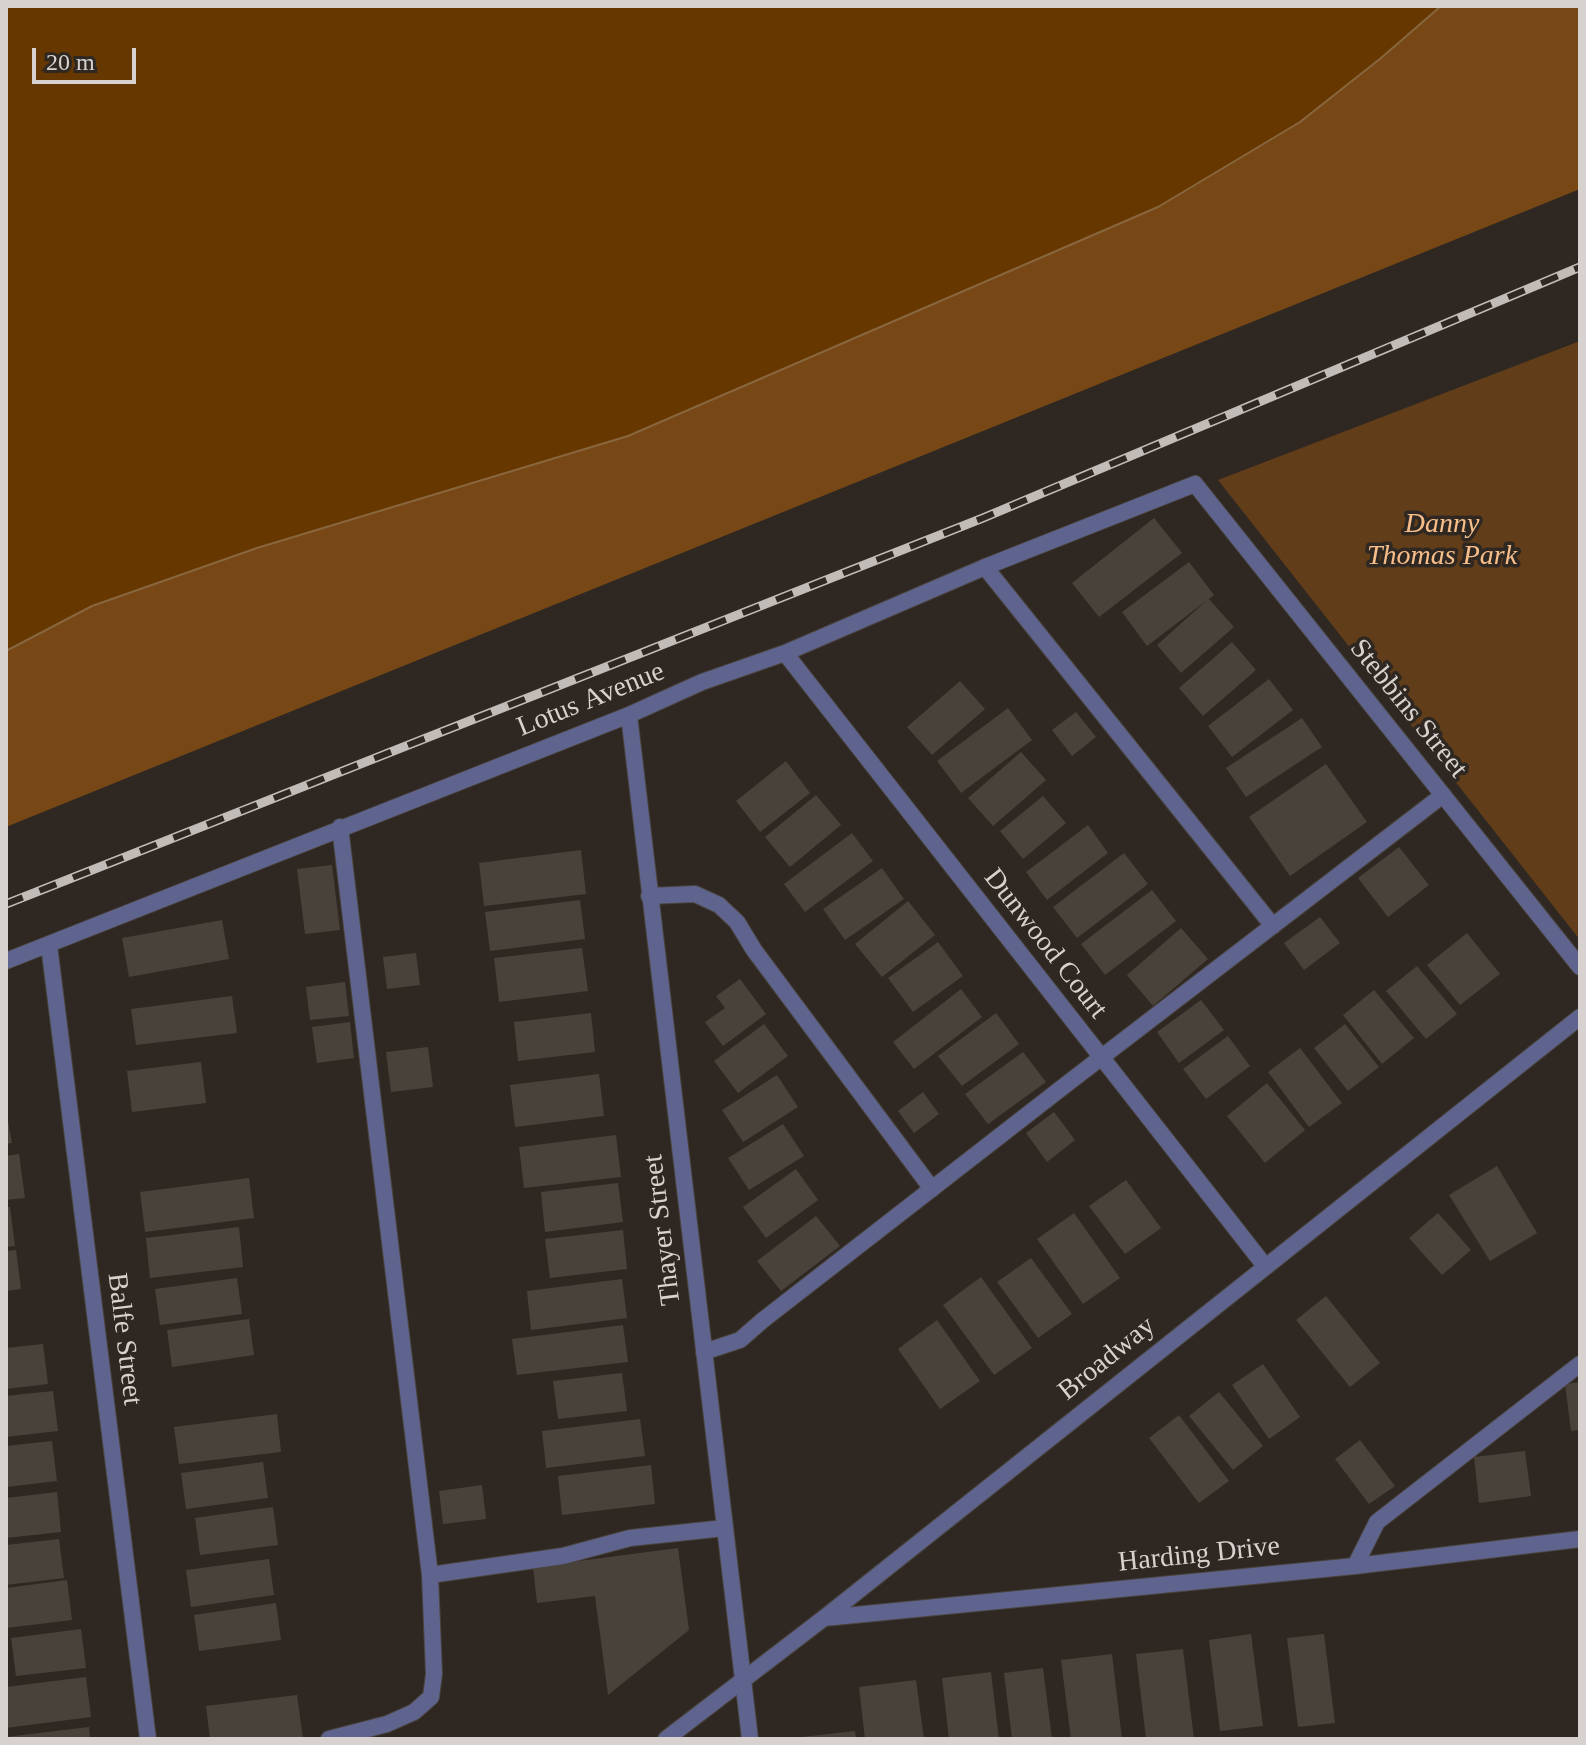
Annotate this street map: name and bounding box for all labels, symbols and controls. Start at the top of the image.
scale bar [36,32,140,82]
text: 20 m [46,49,95,75]
park label: Danny Thomas Park [1367,508,1517,574]
street label: Stebbins Street [1342,633,1474,785]
street label: Lotus Avenue [512,655,670,745]
street label: Dunwood Court [976,862,1114,1026]
street label: Thayer Street [637,1153,689,1307]
street label: Balfe Street [99,1271,149,1407]
street label: Broadway [1052,1310,1162,1408]
street label: Harding Drive [1116,1530,1282,1580]

